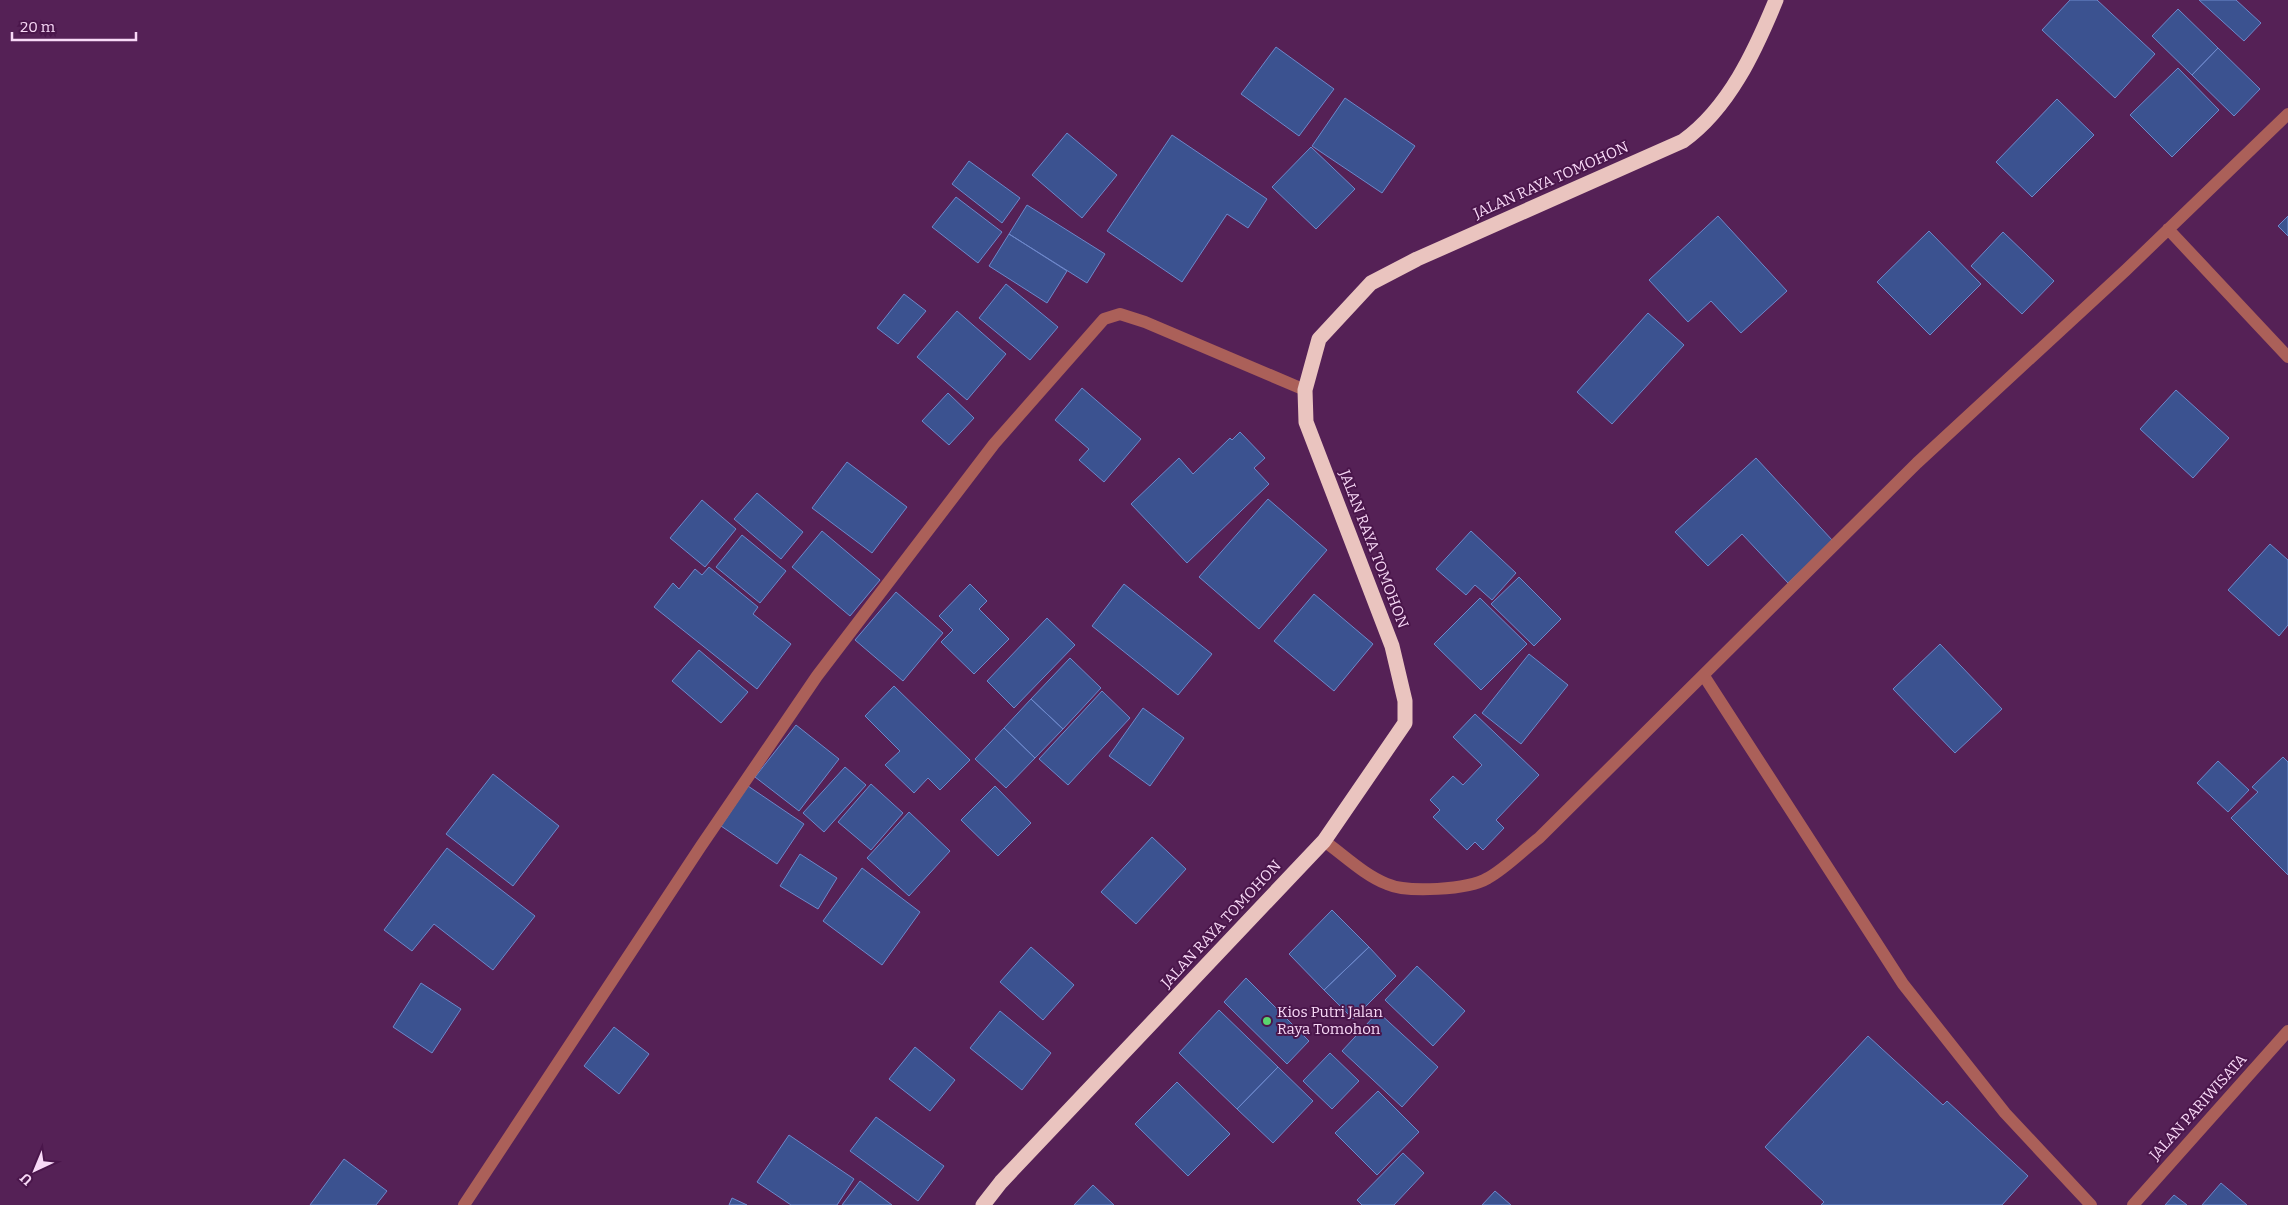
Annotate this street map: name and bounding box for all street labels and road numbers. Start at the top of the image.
street label: JALAN RAYA TOMOHON [1470,138,1631,223]
street label: JALAN RAYA TOMOHON [1335,467,1412,631]
street label: JALAN RAYA TOMOHON [1157,857,1285,992]
street label: JALAN PARIWISATA [2145,1050,2251,1165]

